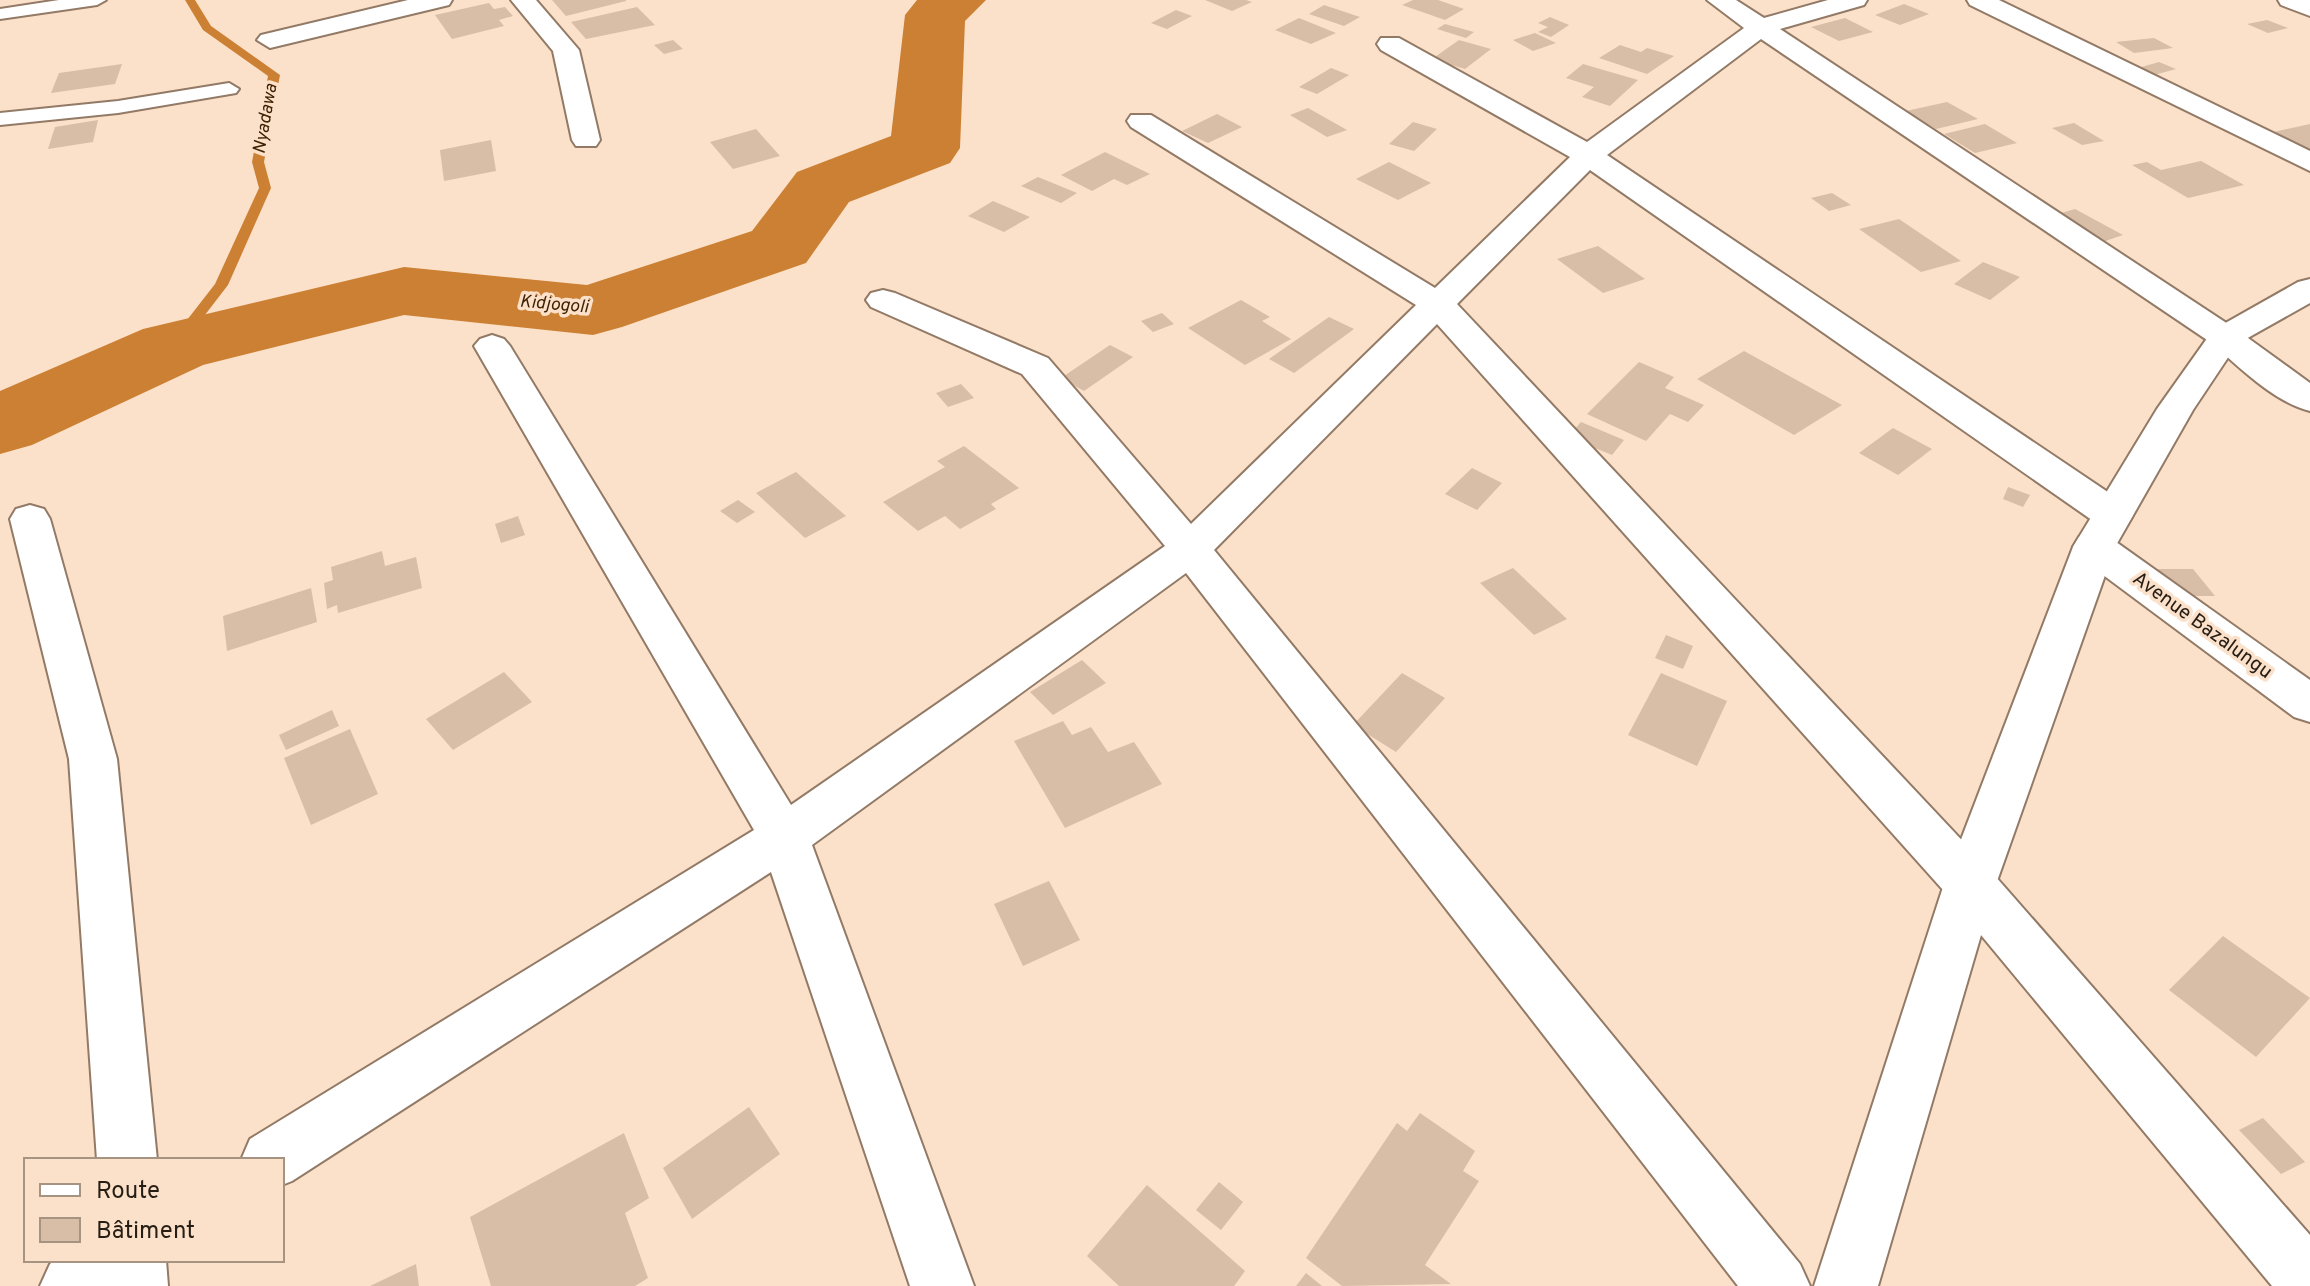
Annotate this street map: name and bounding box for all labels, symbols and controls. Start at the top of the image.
water label: Nyadawa [249,81,284,156]
water label: Kidjogoli [519,291,591,320]
street label: Avenue Bazalungu [2127,566,2277,686]
legend [24,1158,284,1262]
text: Route [96,1177,160,1207]
text: Bâtiment [96,1217,195,1247]

